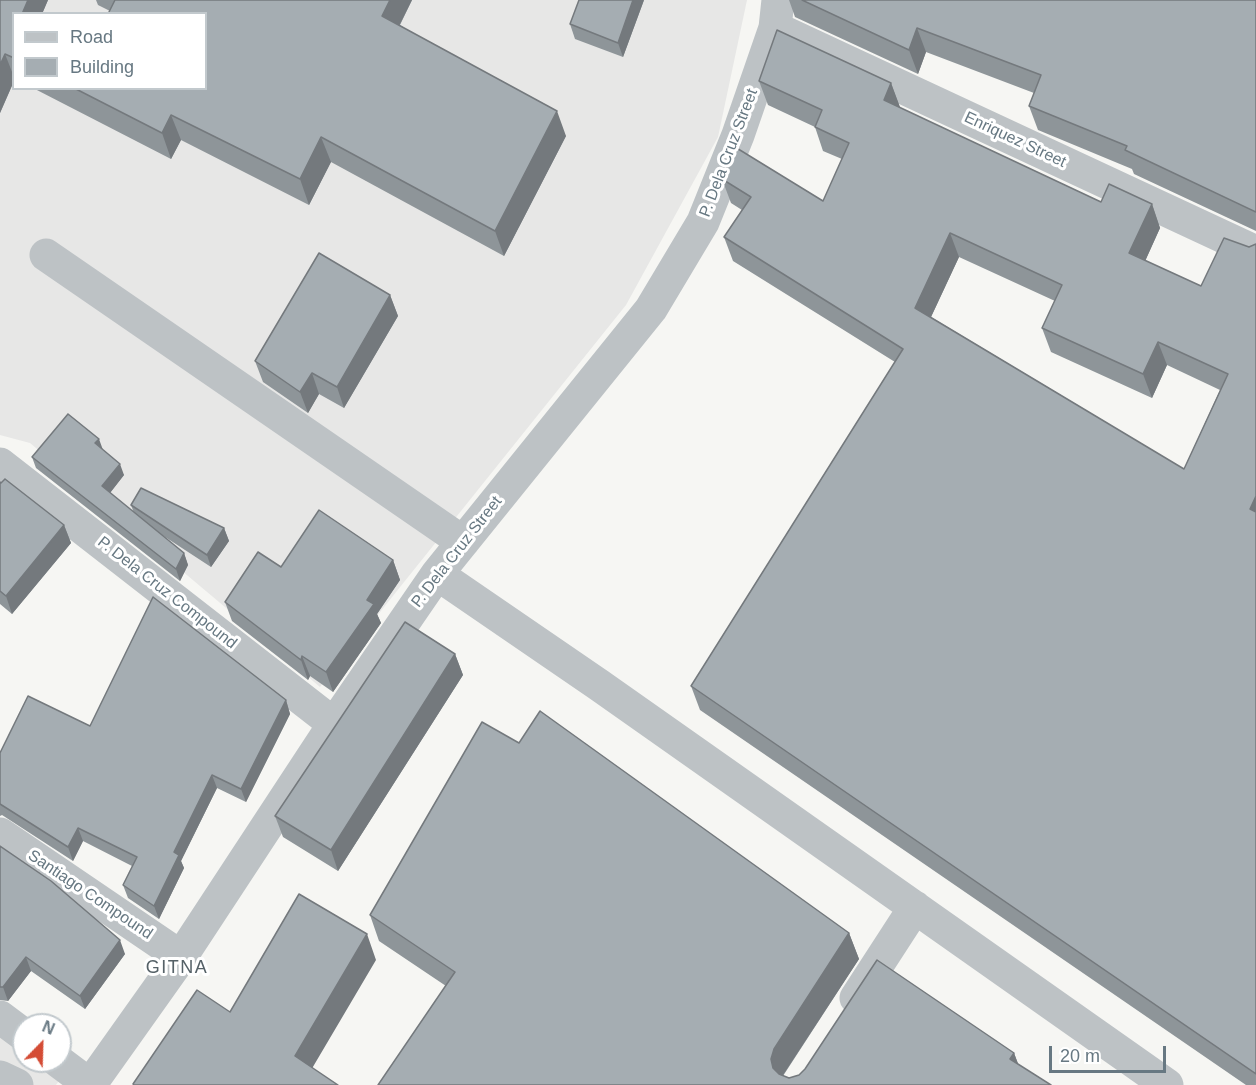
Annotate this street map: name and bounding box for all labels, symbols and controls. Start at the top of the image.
legend [12,12,207,90]
text: Road [70,27,113,47]
text: Building [70,57,134,77]
street label: P. Dela Cruz Street [696,86,762,220]
street label: Enriquez Street [961,108,1069,172]
street label: P. Dela Cruz Street [408,493,506,611]
street label: P. Dela Cruz Compound [94,533,240,653]
street label: Santiago Compound [24,846,156,944]
district label: GITNA [146,957,208,979]
north arrow [12,1013,72,1073]
text: N [40,1018,57,1038]
scale bar [1052,1034,1169,1072]
text: 20 m [1060,1046,1100,1066]

